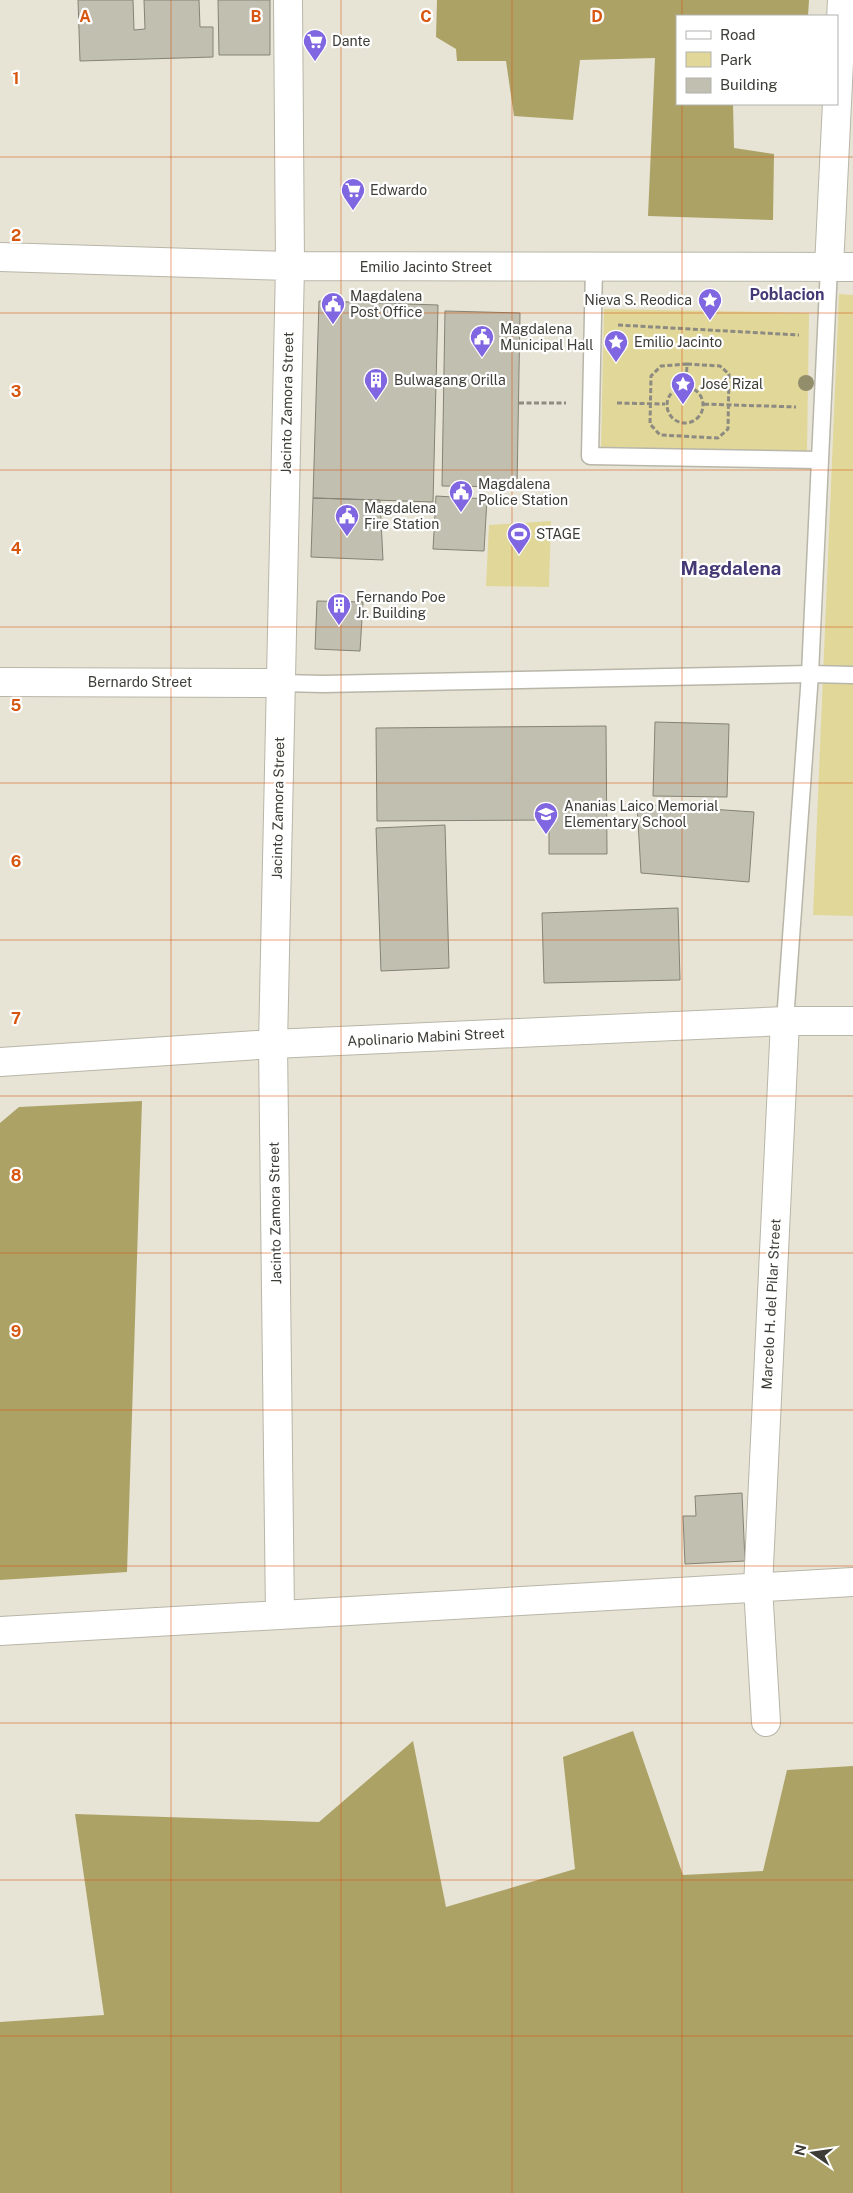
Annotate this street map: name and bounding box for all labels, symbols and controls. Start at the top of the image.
text: A [79,7,91,26]
text: B [251,7,262,26]
text: C [420,7,432,26]
text: D [591,7,603,26]
legend [676,15,838,105]
text: Road [720,26,756,43]
supermarket icon: Dante [302,28,328,62]
place label: Dante [332,33,370,49]
text: Park [720,51,752,68]
text: 1 [13,69,19,88]
text: Building [720,76,778,93]
supermarket icon: Edwardo [340,177,366,211]
place label: Edwardo [370,182,427,198]
text: 2 [11,226,21,245]
street label: Emilio Jacinto Street [360,259,492,275]
district label: Poblacion [749,285,825,304]
place icon: Nieva S. Reodica [697,287,723,321]
place label: Magdalena Post Office [350,288,422,320]
public building icon: Magdalena Post Office [320,291,346,325]
place label: Nieva S. Reodica [584,292,692,308]
place label: Magdalena Municipal Hall [500,321,594,353]
public building icon: Magdalena Municipal Hall [469,324,495,358]
place icon: Emilio Jacinto [603,329,629,363]
street label: Jacinto Zamora Street [278,332,296,474]
place label: Emilio Jacinto [634,334,722,350]
building icon: Bulwagang Orilla [363,367,389,401]
place icon: José Rizal [670,371,696,405]
place label: Bulwagang Orilla [394,372,506,388]
place label: José Rizal [700,376,763,392]
text: 3 [11,382,21,401]
place label: Magdalena Police Station [478,476,568,508]
public building icon: Magdalena Police Station [448,479,474,513]
place label: Magdalena Fire Station [364,500,439,532]
public building icon: Magdalena Fire Station [334,503,360,537]
sports icon: STAGE [506,521,532,555]
place label: STAGE [536,526,581,542]
text: 4 [11,539,22,558]
district label: Magdalena [681,557,781,579]
place label: Fernando Poe Jr. Building [356,589,446,621]
building icon: Fernando Poe Jr. Building [326,592,352,626]
street label: Bernardo Street [88,674,192,690]
text: 5 [11,696,22,715]
street label: Jacinto Zamora Street [269,737,287,879]
place label: Ananias Laico Memorial Elementary School [564,798,718,830]
school or university icon: Ananias Laico Memorial Elementary School [533,801,559,835]
text: 6 [11,852,21,871]
text: 7 [11,1009,21,1028]
street label: Apolinario Mabini Street [347,1025,505,1049]
street label: Jacinto Zamora Street [266,1142,284,1284]
text: 8 [11,1166,22,1185]
street label: Marcelo H. del Pilar Street [759,1218,783,1390]
text: 9 [11,1322,21,1341]
north arrow [788,2128,838,2178]
text: N [791,2143,809,2157]

